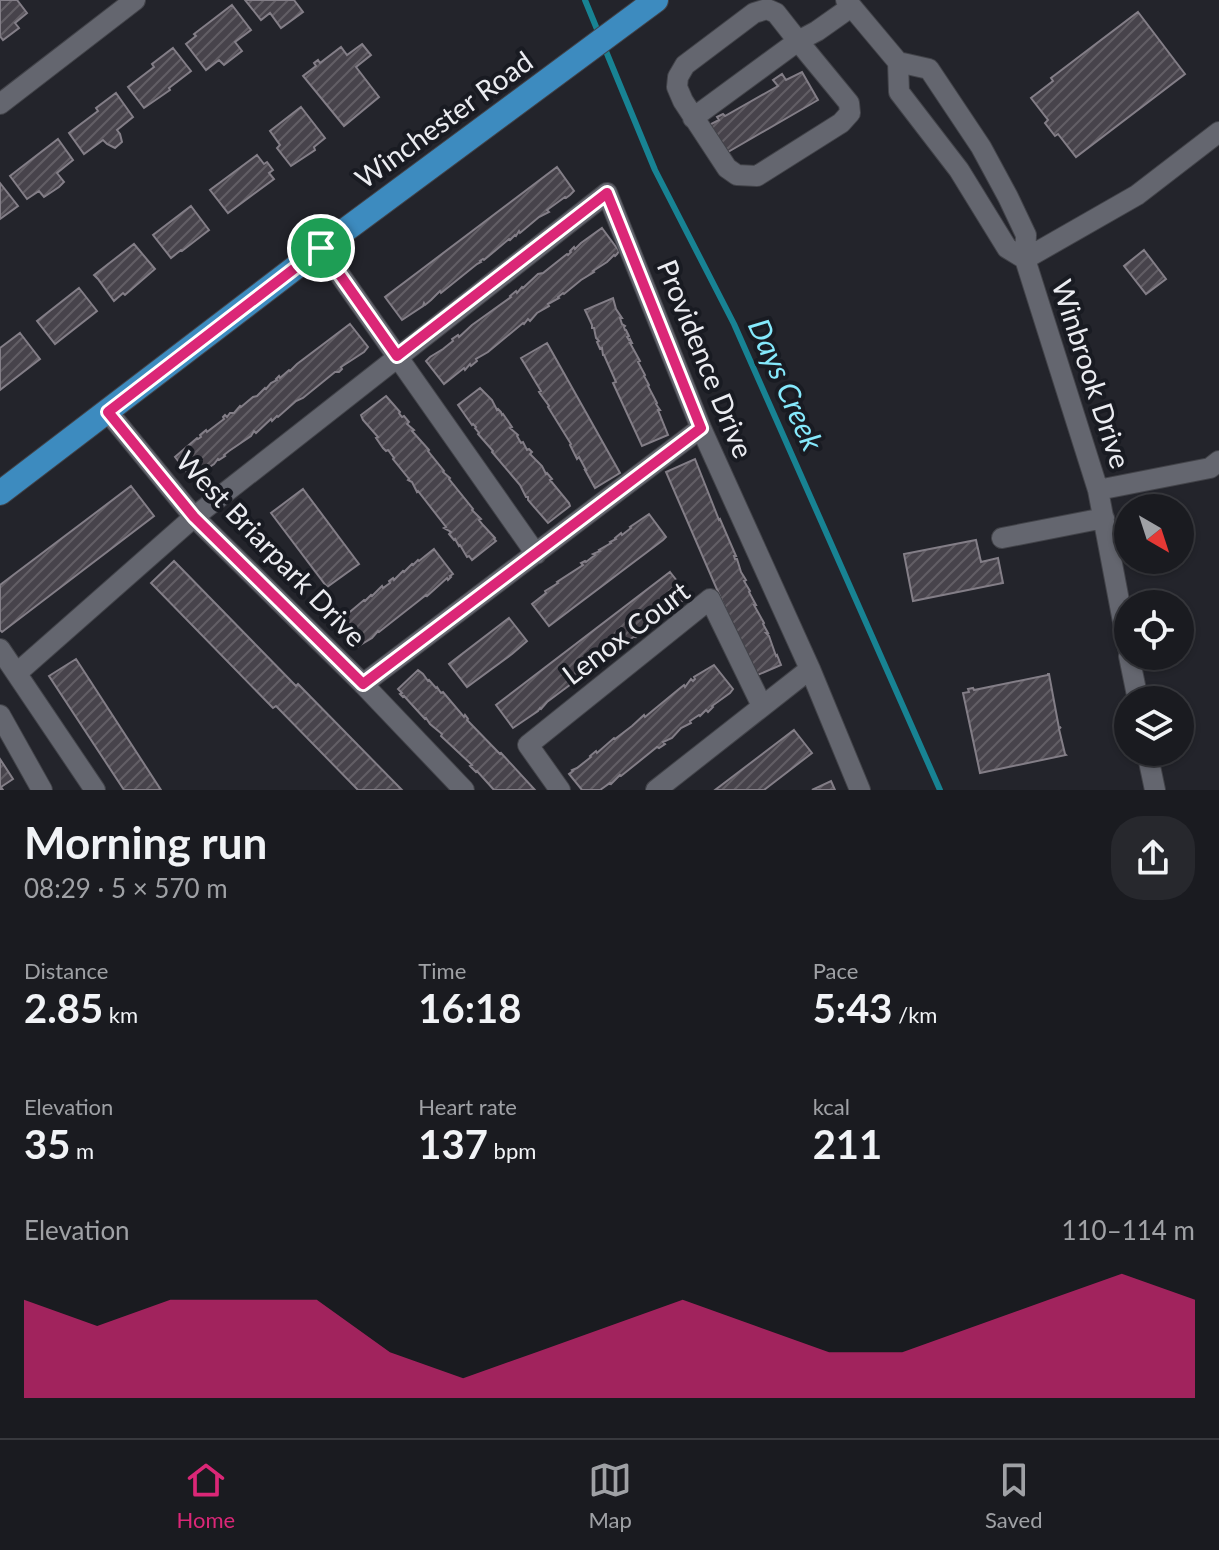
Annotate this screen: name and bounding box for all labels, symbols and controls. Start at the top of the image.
street label: Winchester Road [348,43,539,195]
pin [287,214,355,282]
icon: arrive [299,226,343,270]
street label: Providence Drive [651,255,761,463]
street label: Winbrook Drive [1045,275,1138,472]
water label: Days Creek [742,313,832,456]
street label: West Briarpark Drive [170,444,374,653]
north arrow [1114,494,1194,574]
map controls [1114,494,1194,766]
street label: Lenox Court [555,573,696,691]
button: locate [1114,590,1194,670]
button: layers [1114,686,1194,766]
text: Morning run [24,816,267,868]
button: share [1111,816,1195,900]
text: 08:29 · 5 × 570 m [24,872,228,904]
text: Distance [24,957,108,984]
text: Time [418,957,466,984]
text: Pace [813,957,858,984]
text: 2.85 [24,984,103,1032]
text: 16:18 [418,984,521,1032]
text: 5:43 [813,984,893,1032]
text: km [103,1001,138,1028]
text: /km [893,1001,937,1028]
text: Elevation [24,1093,113,1120]
text: Heart rate [418,1093,517,1120]
text: kcal [813,1093,850,1120]
text: 35 [24,1120,70,1168]
text: 137 [418,1120,488,1168]
text: 211 [813,1120,882,1168]
text: m [70,1137,94,1164]
text: bpm [488,1137,536,1164]
text: Elevation [24,1214,130,1246]
text: 110–114 m [1061,1214,1195,1246]
tab: Home [176,1458,235,1533]
tab: Map [588,1458,632,1533]
tab: Saved [985,1458,1042,1533]

